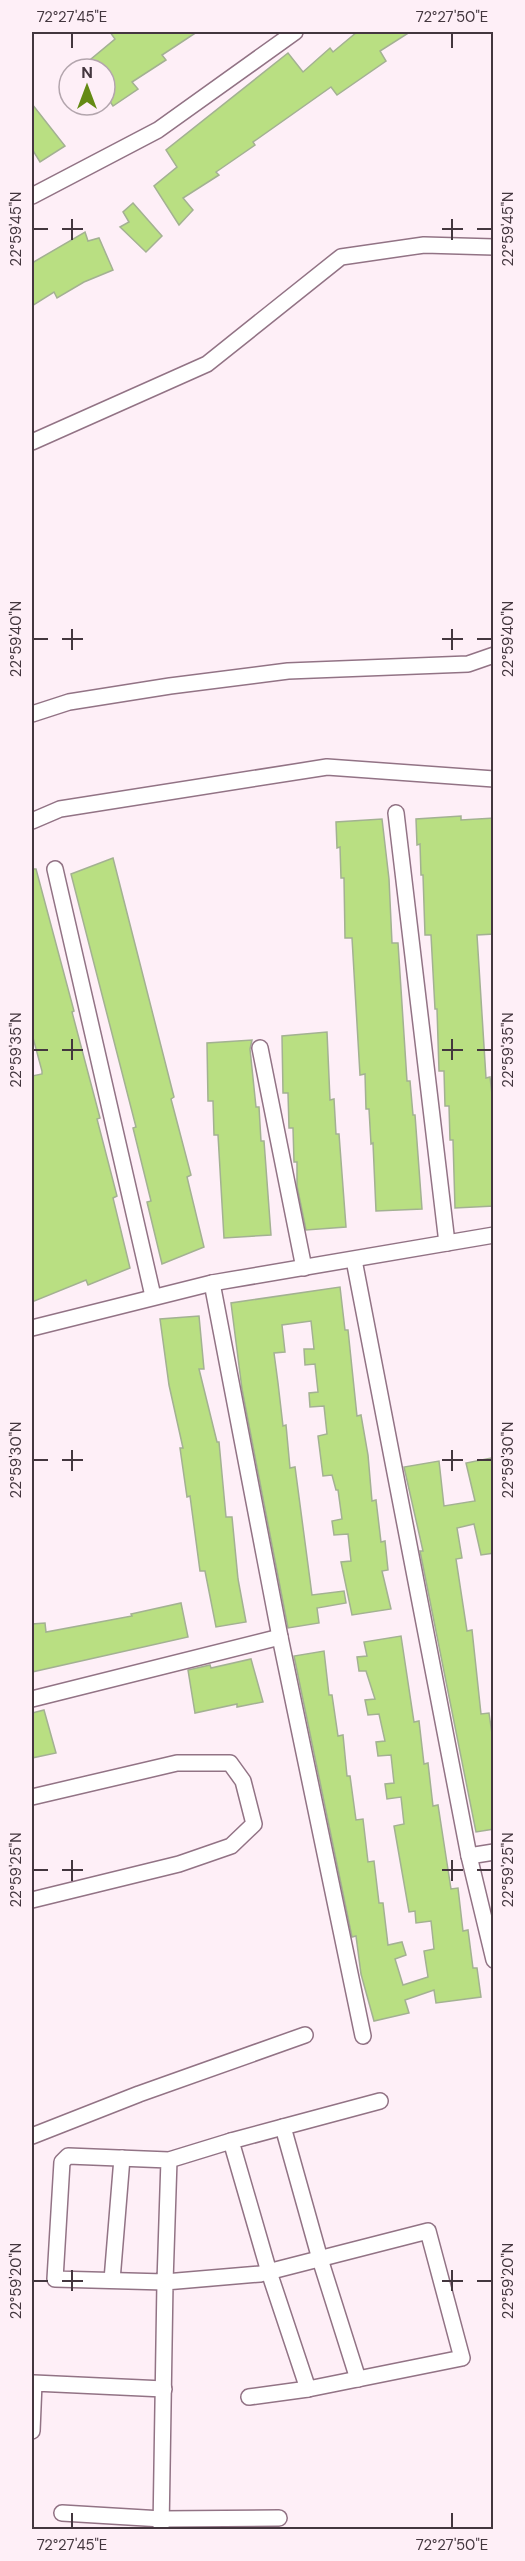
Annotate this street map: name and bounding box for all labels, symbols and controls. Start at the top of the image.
text: 72°27'45"E [37,7,107,27]
text: 72°27'50"E [416,7,488,27]
north arrow [57,57,117,117]
text: N [81,62,93,83]
text: 22°59'45"N [6,192,26,266]
text: 22°59'45"N [498,192,518,266]
text: 22°59'40"N [6,601,26,677]
text: 22°59'40"N [498,601,518,677]
text: 22°59'35"N [6,1012,26,1088]
text: 22°59'35"N [498,1012,518,1088]
text: 22°59'30"N [6,1422,26,1498]
text: 22°59'30"N [498,1422,518,1498]
text: 22°59'25"N [6,1832,26,1908]
text: 22°59'25"N [498,1832,518,1908]
text: 22°59'20"N [6,2243,26,2319]
text: 22°59'20"N [498,2243,518,2319]
text: 72°27'45"E [37,2535,107,2555]
text: 72°27'50"E [416,2535,488,2555]

